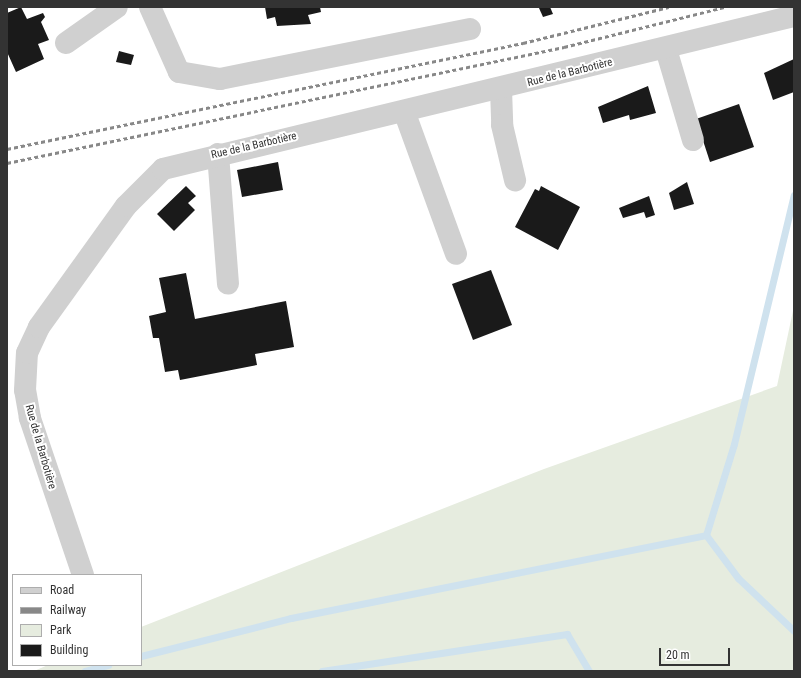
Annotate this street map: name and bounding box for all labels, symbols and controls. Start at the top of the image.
street label: Rue de la Barbotière [526,56,614,90]
street label: Rue de la Barbotière [210,130,298,162]
street label: Rue de la Barbotière [22,403,58,491]
legend [12,574,142,666]
text: Road [50,583,74,597]
text: Railway [50,603,86,617]
text: Park [50,623,71,637]
scale bar [661,640,732,666]
text: Building [50,643,88,657]
text: 20 m [666,648,690,662]

